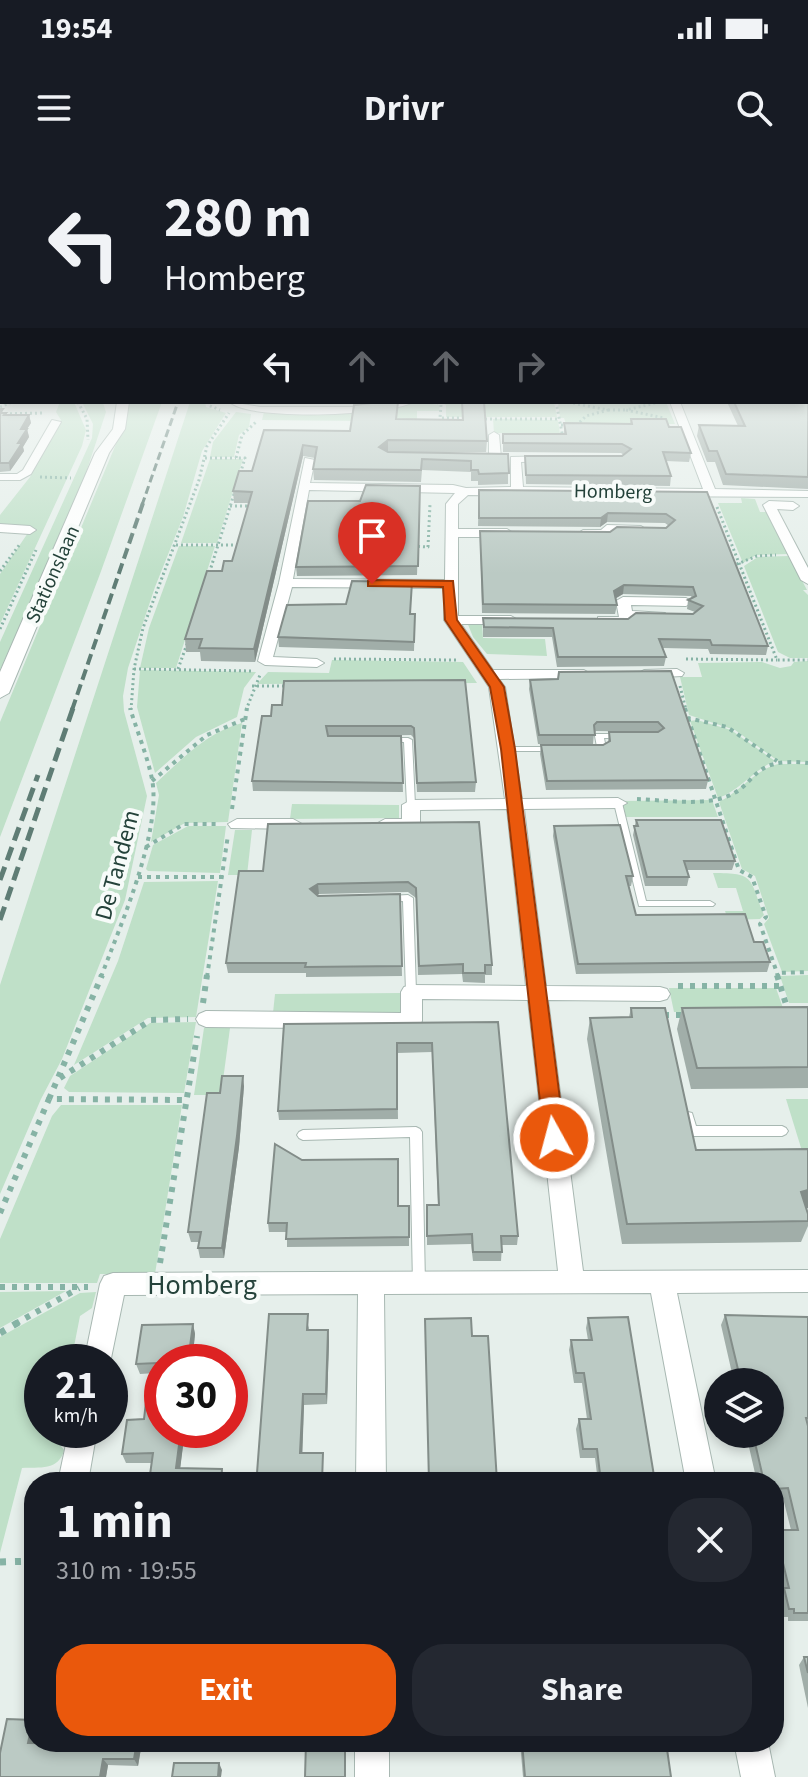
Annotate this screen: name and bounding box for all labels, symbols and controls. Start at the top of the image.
text: 19:54 [40,7,112,50]
text: Drivr [364,83,444,134]
icon: menu [32,86,76,130]
icon: search [732,86,776,130]
text: 280 m [164,179,312,258]
icon: left [32,192,136,296]
text: Homberg [164,253,305,304]
icon: left [256,344,300,388]
icon: ahead [340,344,384,388]
icon: ahead [424,344,468,388]
icon: right [508,344,552,388]
street label: Homberg [574,477,652,507]
pin [338,502,406,584]
icon: arrive [350,514,394,558]
street label: Stationslaan [19,521,87,628]
street label: De Tandem [86,806,149,924]
position arrow [512,1096,596,1180]
street label: Homberg [147,1265,257,1305]
speed limit sign: 30 [144,1344,248,1448]
text: 21 [55,1357,97,1414]
map controls [704,1368,784,1448]
button: layers [704,1368,784,1448]
text: km/h [54,1402,98,1430]
text: 1 min [56,1488,173,1556]
button: close [668,1498,752,1582]
text: 310 m · 19:55 [56,1552,197,1589]
button: Exit [56,1644,396,1736]
button: Share [412,1644,752,1736]

